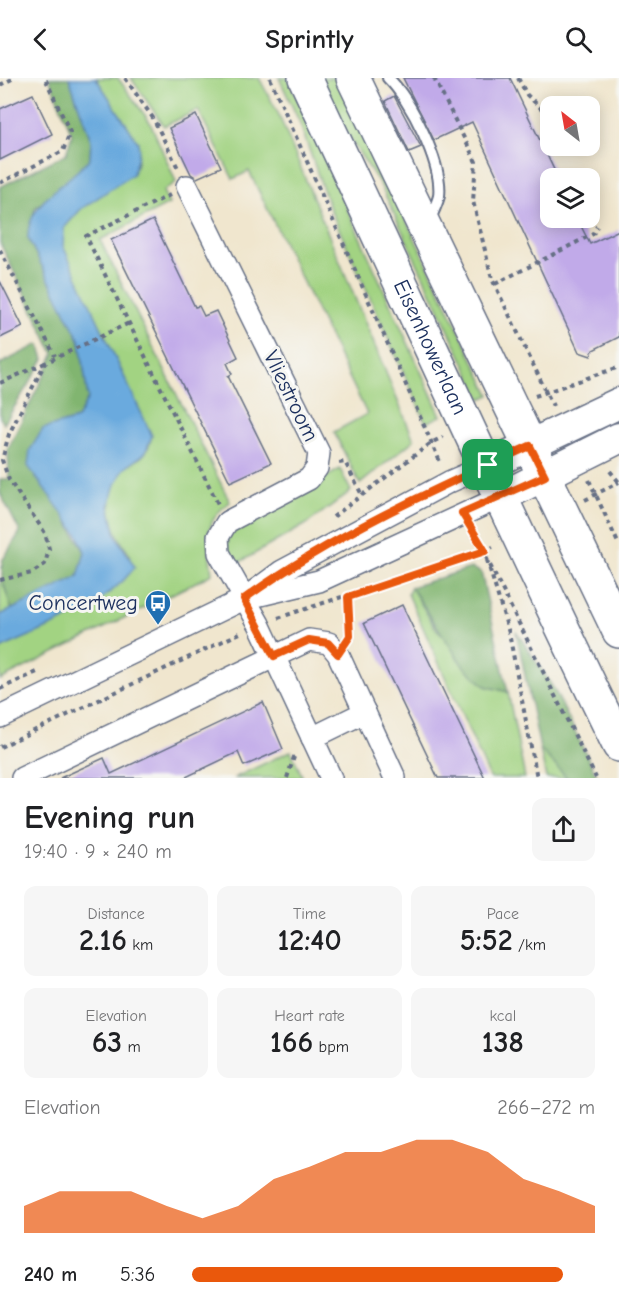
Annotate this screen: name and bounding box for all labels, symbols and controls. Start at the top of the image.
icon: back [24,23,57,56]
icon: search [562,23,595,56]
text: Sprintly [265,24,354,55]
north arrow [540,96,600,156]
map controls [540,96,600,228]
button: layers [540,168,600,228]
street label: Eisenhowerlaan [388,275,473,419]
street label: Vliestroom [258,346,324,446]
pin [462,439,513,490]
icon: arrive [471,448,504,481]
bus stop icon: Concertweg [143,588,173,626]
place label: Concertweg [29,590,138,616]
text: Evening run [24,798,195,836]
button: share [532,798,595,861]
text: 19:40 · 9 × 240 m [24,840,172,863]
text: Distance [88,905,145,923]
text: Time [293,905,326,923]
text: Pace [487,905,519,923]
text: 2.16 [79,923,127,958]
text: 12:40 [277,923,342,958]
text: 5:52 [460,923,513,958]
text: km [127,936,153,954]
text: /km [513,936,546,954]
text: Elevation [86,1007,147,1025]
text: Heart rate [274,1007,345,1025]
text: kcal [489,1007,516,1025]
text: 63 [92,1025,122,1060]
text: 166 [270,1025,313,1060]
text: 138 [482,1025,524,1060]
text: m [122,1038,141,1056]
text: bpm [313,1038,349,1056]
text: Elevation [24,1096,101,1119]
text: 266–272 m [497,1096,595,1119]
text: 240 m [24,1263,77,1286]
text: 5:36 [120,1263,155,1286]

